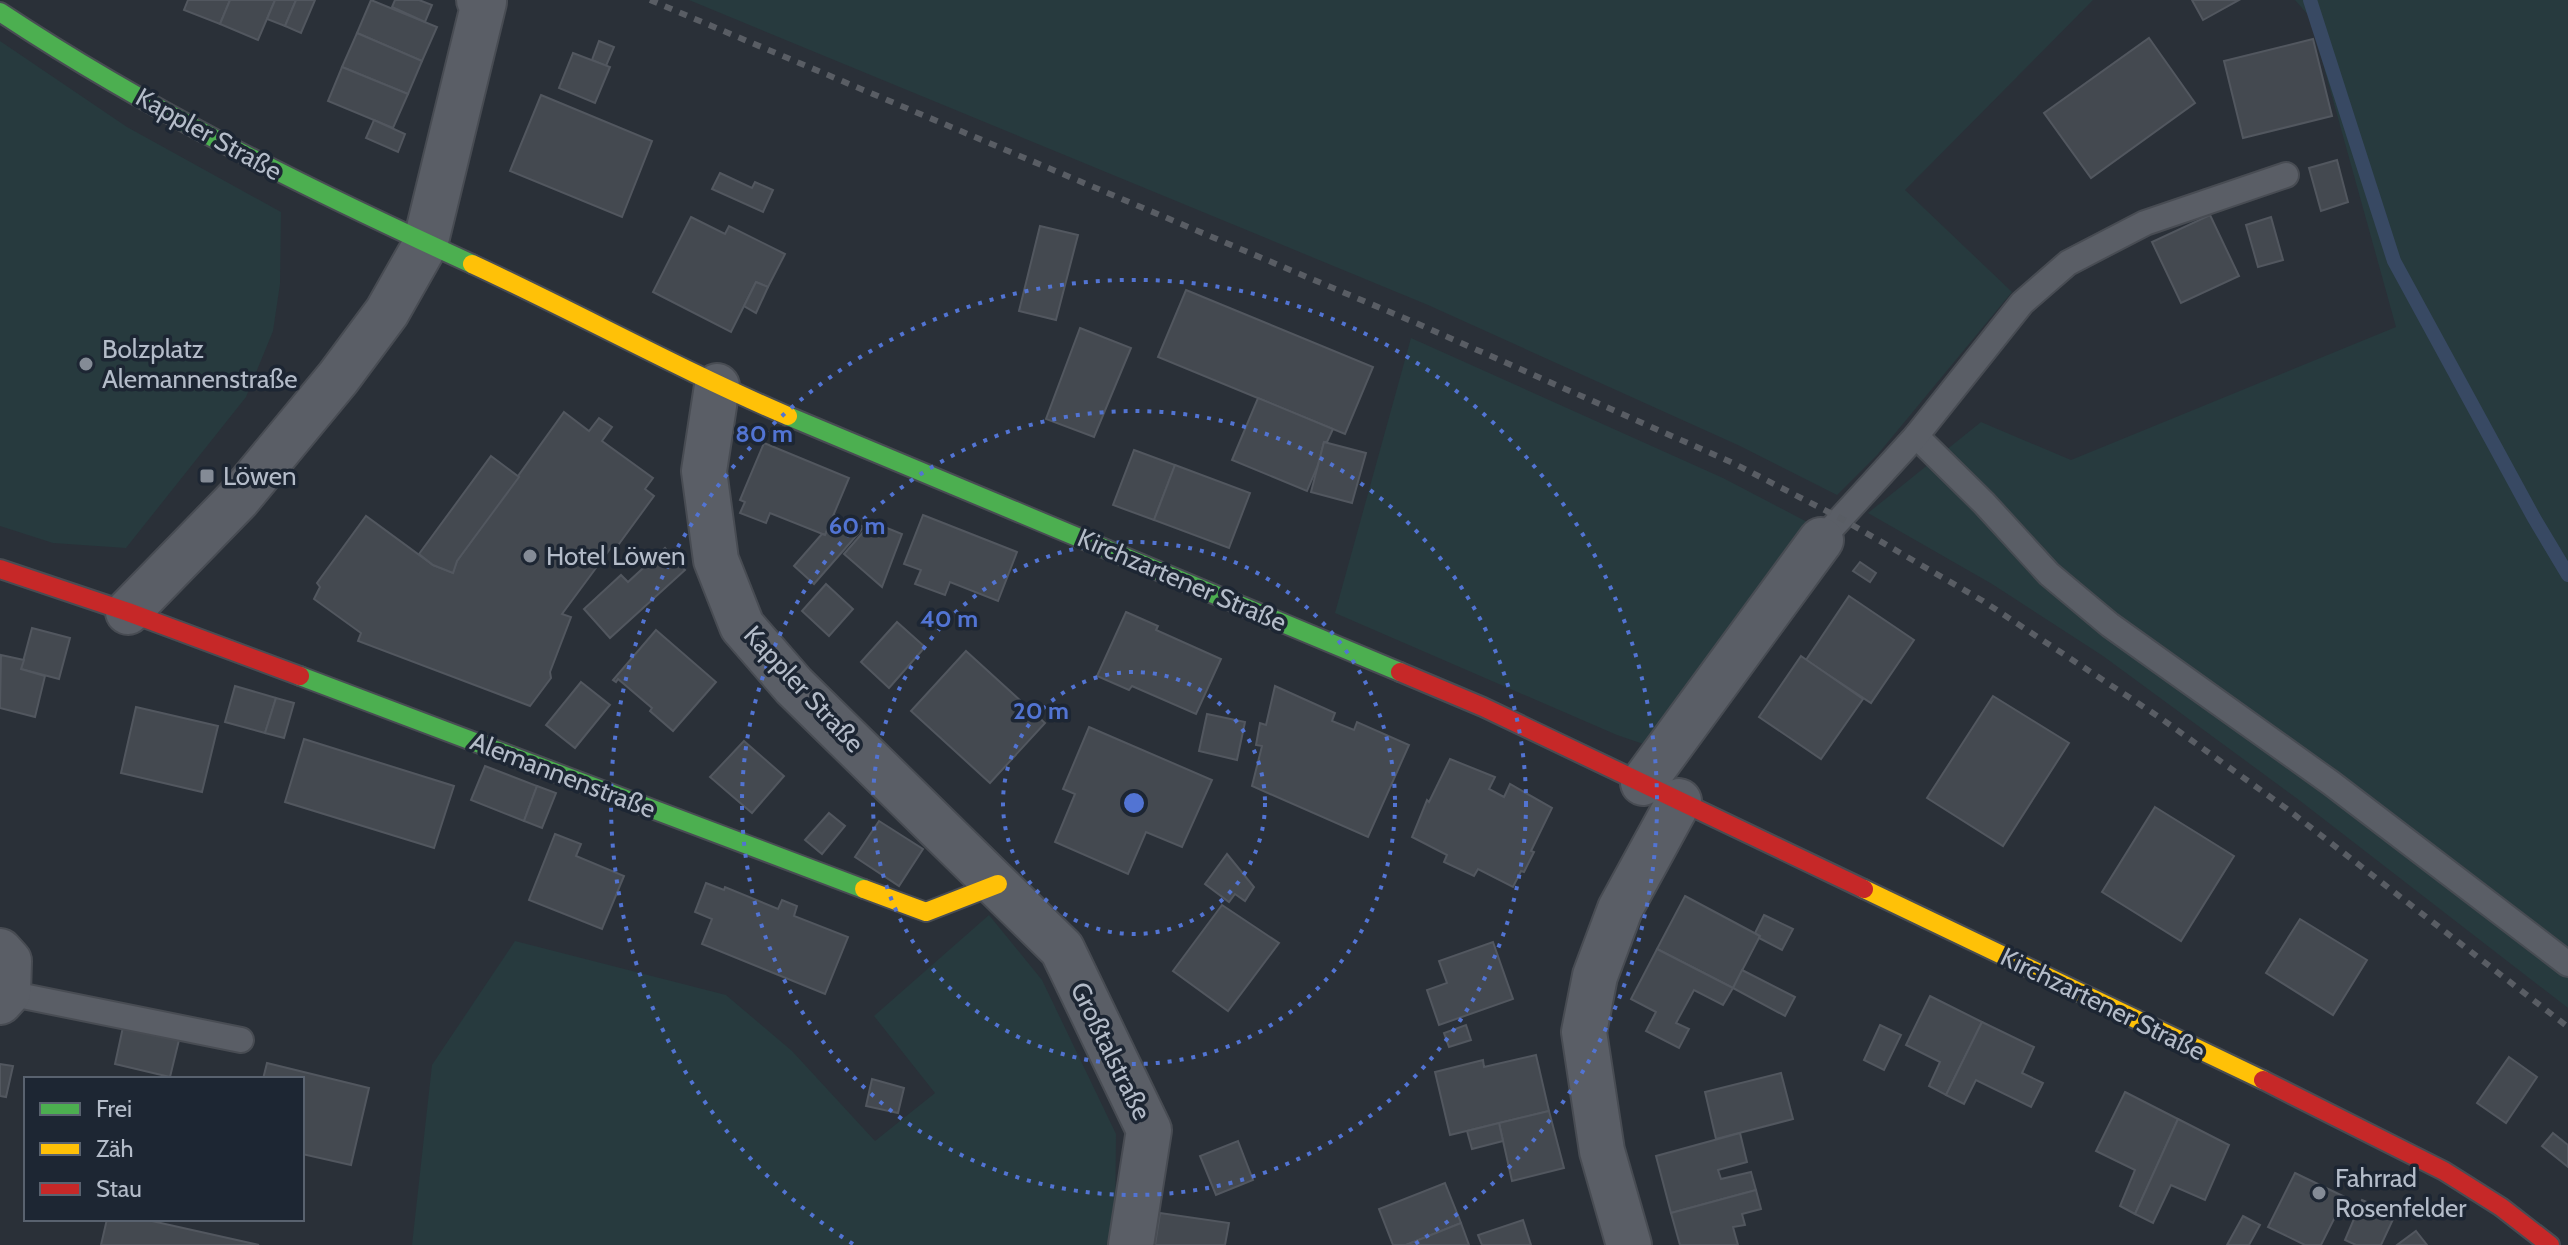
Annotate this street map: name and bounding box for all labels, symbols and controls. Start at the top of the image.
street label: Kappler Straße [130,81,288,187]
place label: Bolzplatz Alemannenstraße [102,333,298,395]
marker: Bolzplatz Alemannenstraße [77,355,95,373]
text: 80 m [735,419,793,448]
place label: Löwen [223,460,297,492]
marker: Löwen [198,467,216,485]
text: 60 m [829,511,885,540]
street label: Kirchzartener Straße [1073,522,1291,638]
place label: Hotel Löwen [546,540,686,572]
marker: Hotel Löwen [521,547,539,565]
text: 40 m [920,604,978,633]
street label: Kappler Straße [737,619,871,759]
text: 20 m [1013,696,1069,725]
street label: Alemannenstraße [466,725,660,825]
centre of rings [1120,789,1148,817]
street label: Kirchzartener Straße [1995,941,2211,1067]
street label: Großtalstraße [1064,977,1158,1125]
legend [24,1077,304,1221]
text: Frei [96,1094,132,1123]
text: Zäh [96,1134,133,1163]
place label: Fahrrad Rosenfelder [2335,1162,2467,1224]
text: Stau [96,1174,142,1203]
marker: Fahrrad Rosenfelder [2310,1184,2328,1202]

